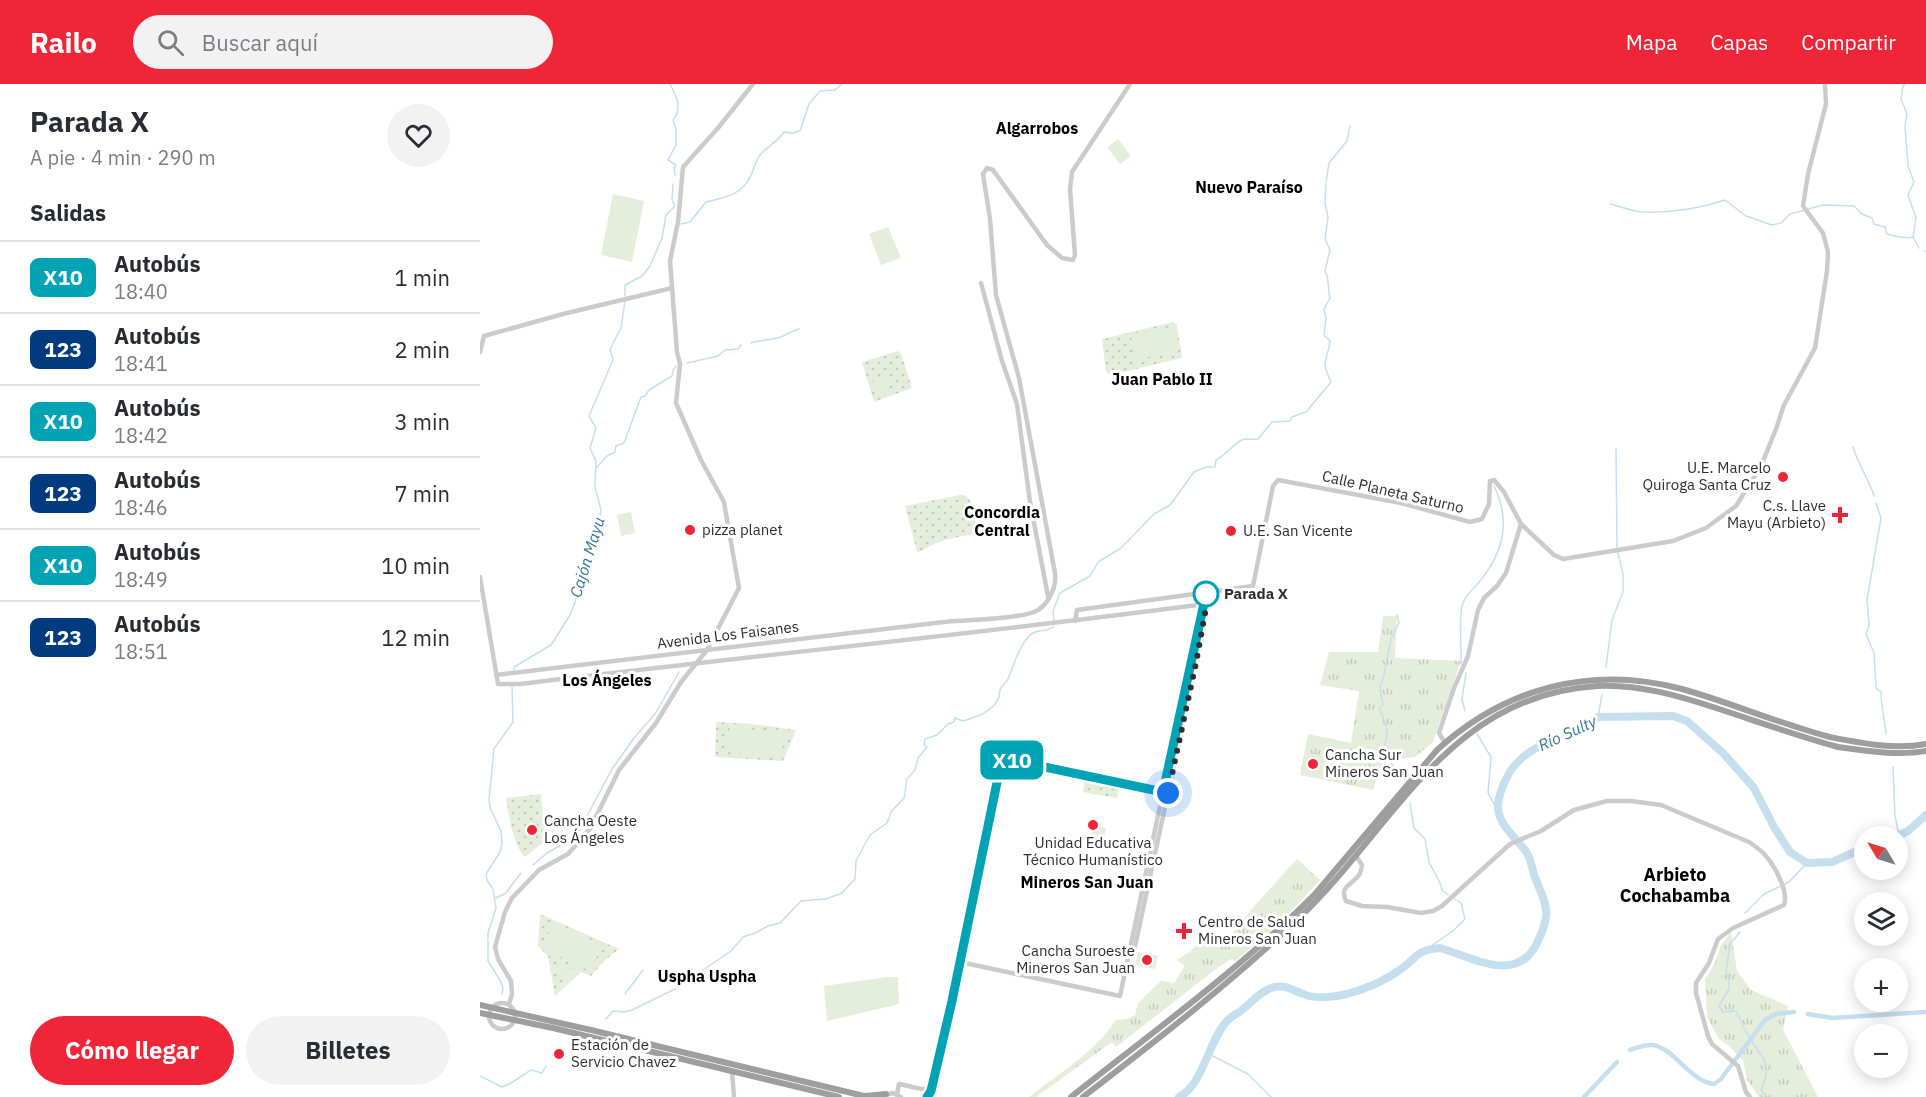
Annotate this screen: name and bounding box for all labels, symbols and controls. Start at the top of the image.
search box [133,15,553,69]
text: Railo [30,24,97,61]
icon: search [154,26,187,59]
text: Buscar aquí [202,28,318,57]
text: Mapa [1626,28,1677,56]
text: Capas [1710,28,1768,56]
text: Compartir [1801,28,1896,56]
text: Parada X [30,103,149,140]
button: heart [387,104,450,167]
district label: Algarrobos [996,118,1078,138]
text: A pie · 4 min · 290 m [30,144,216,171]
district label: Nuevo Paraíso [1195,177,1303,197]
text: Salidas [30,198,106,227]
text: Autobús [114,249,201,278]
text: X10 [43,263,83,291]
text: 1 min [394,263,450,292]
text: 18:40 [114,278,168,305]
text: Autobús [114,321,201,350]
text: 123 [44,335,82,363]
text: 2 min [394,335,450,364]
text: 18:41 [114,350,168,377]
district label: Juan Pablo II [1111,369,1213,389]
text: Autobús [114,393,201,422]
text: X10 [43,407,83,435]
text: 3 min [394,407,450,436]
text: 18:42 [114,422,168,449]
place label: U.E. Marcelo Quiroga Santa Cruz [1642,458,1771,494]
text: Autobús [114,465,201,494]
street label: Calle Planeta Saturno [1320,466,1466,517]
marker: U.E. Marcelo Quiroga Santa Cruz [1776,470,1790,484]
text: 123 [44,479,82,507]
text: 7 min [394,479,450,508]
text: 18:46 [114,494,168,521]
place label: C.s. Llave Mayu (Arbieto) [1727,496,1826,532]
district label: Concordia Central [964,502,1040,540]
marker: C.s. Llave Mayu (Arbieto) [1831,506,1849,524]
water label: Cajón Mayu [565,514,609,600]
place label: pizza planet [702,520,783,539]
place label: U.E. San Vicente [1243,521,1353,540]
marker: pizza planet [683,523,697,537]
marker: U.E. San Vicente [1224,524,1238,538]
text: Autobús [114,537,201,566]
text: X10 [43,551,83,579]
text: 10 min [381,551,450,580]
text: 18:49 [114,566,168,593]
marker: Parada X [1193,581,1219,607]
place label: Parada X [1224,584,1288,603]
text: Autobús [114,609,201,638]
street label: Avenida Los Faisanes [656,616,800,653]
text: 123 [44,623,82,651]
text: 12 min [381,623,450,652]
text: 18:51 [114,638,168,665]
district label: Los Ángeles [562,669,652,690]
water label: Río Sulty [1535,710,1601,755]
line badge: X10 [978,740,1046,780]
place label: Cancha Sur Mineros San Juan [1325,745,1444,781]
text: X10 [992,746,1032,774]
marker: Cancha Sur Mineros San Juan [1306,757,1320,771]
your location [1153,778,1183,808]
place label: Cancha Oeste Los Ángeles [544,811,637,847]
marker: Unidad Educativa Técnico Humanístico [1086,818,1100,832]
marker: Cancha Oeste Los Ángeles [525,823,539,837]
north arrow [1854,826,1908,880]
map controls [1854,826,1908,1078]
place label: Unidad Educativa Técnico Humanístico [1023,833,1163,869]
district label: Arbieto Cochabamba [1620,863,1730,907]
district label: Mineros San Juan [1021,872,1153,892]
button: layers [1854,892,1908,946]
place label: Centro de Salud Mineros San Juan [1198,912,1317,948]
marker: Centro de Salud Mineros San Juan [1175,922,1193,940]
place label: Cancha Suroeste Mineros San Juan [1016,941,1135,977]
marker: Cancha Suroeste Mineros San Juan [1140,953,1154,967]
button: + [1854,958,1908,1012]
district label: Uspha Uspha [658,966,756,986]
button: Cómo llegar [30,1016,234,1085]
button: Billetes [246,1016,450,1085]
button: − [1854,1024,1908,1078]
place label: Estación de Servicio Chavez [571,1035,676,1071]
marker: Estación de Servicio Chavez [552,1047,566,1061]

